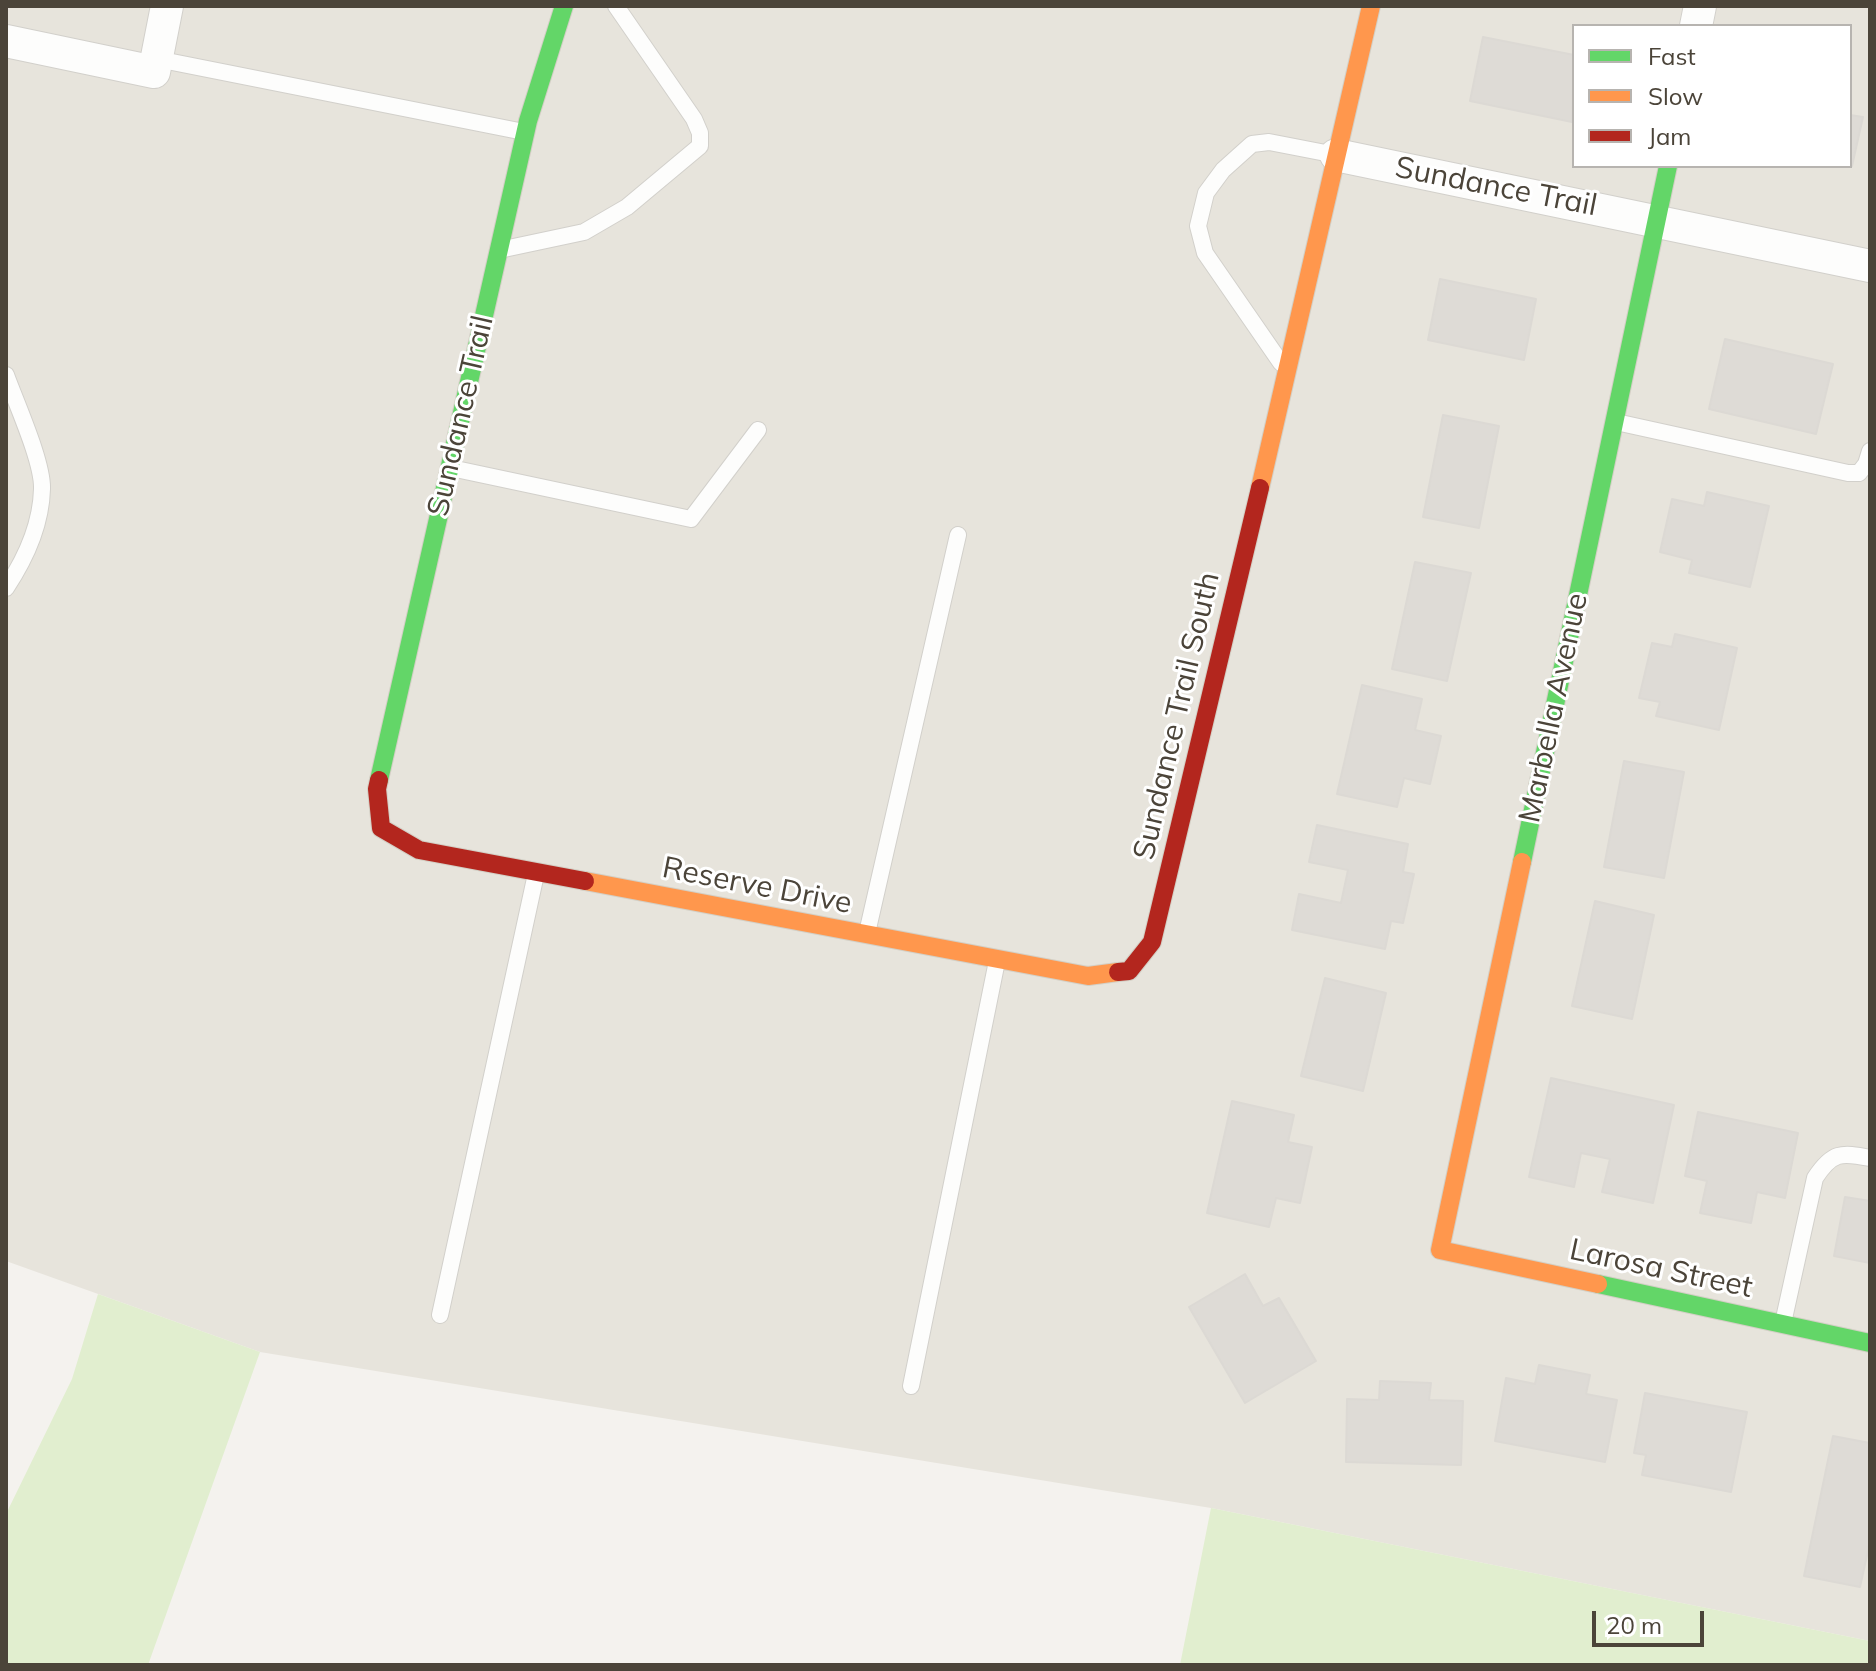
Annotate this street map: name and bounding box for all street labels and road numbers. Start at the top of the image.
street label: Sundance Trail [1392,150,1600,224]
street label: Sundance Trail [420,312,502,520]
street label: Sundance Trail South [1126,569,1228,863]
street label: Marbella Avenue [1512,590,1596,826]
street label: Reserve Drive [659,850,855,922]
street label: Larosa Street [1566,1232,1756,1306]

